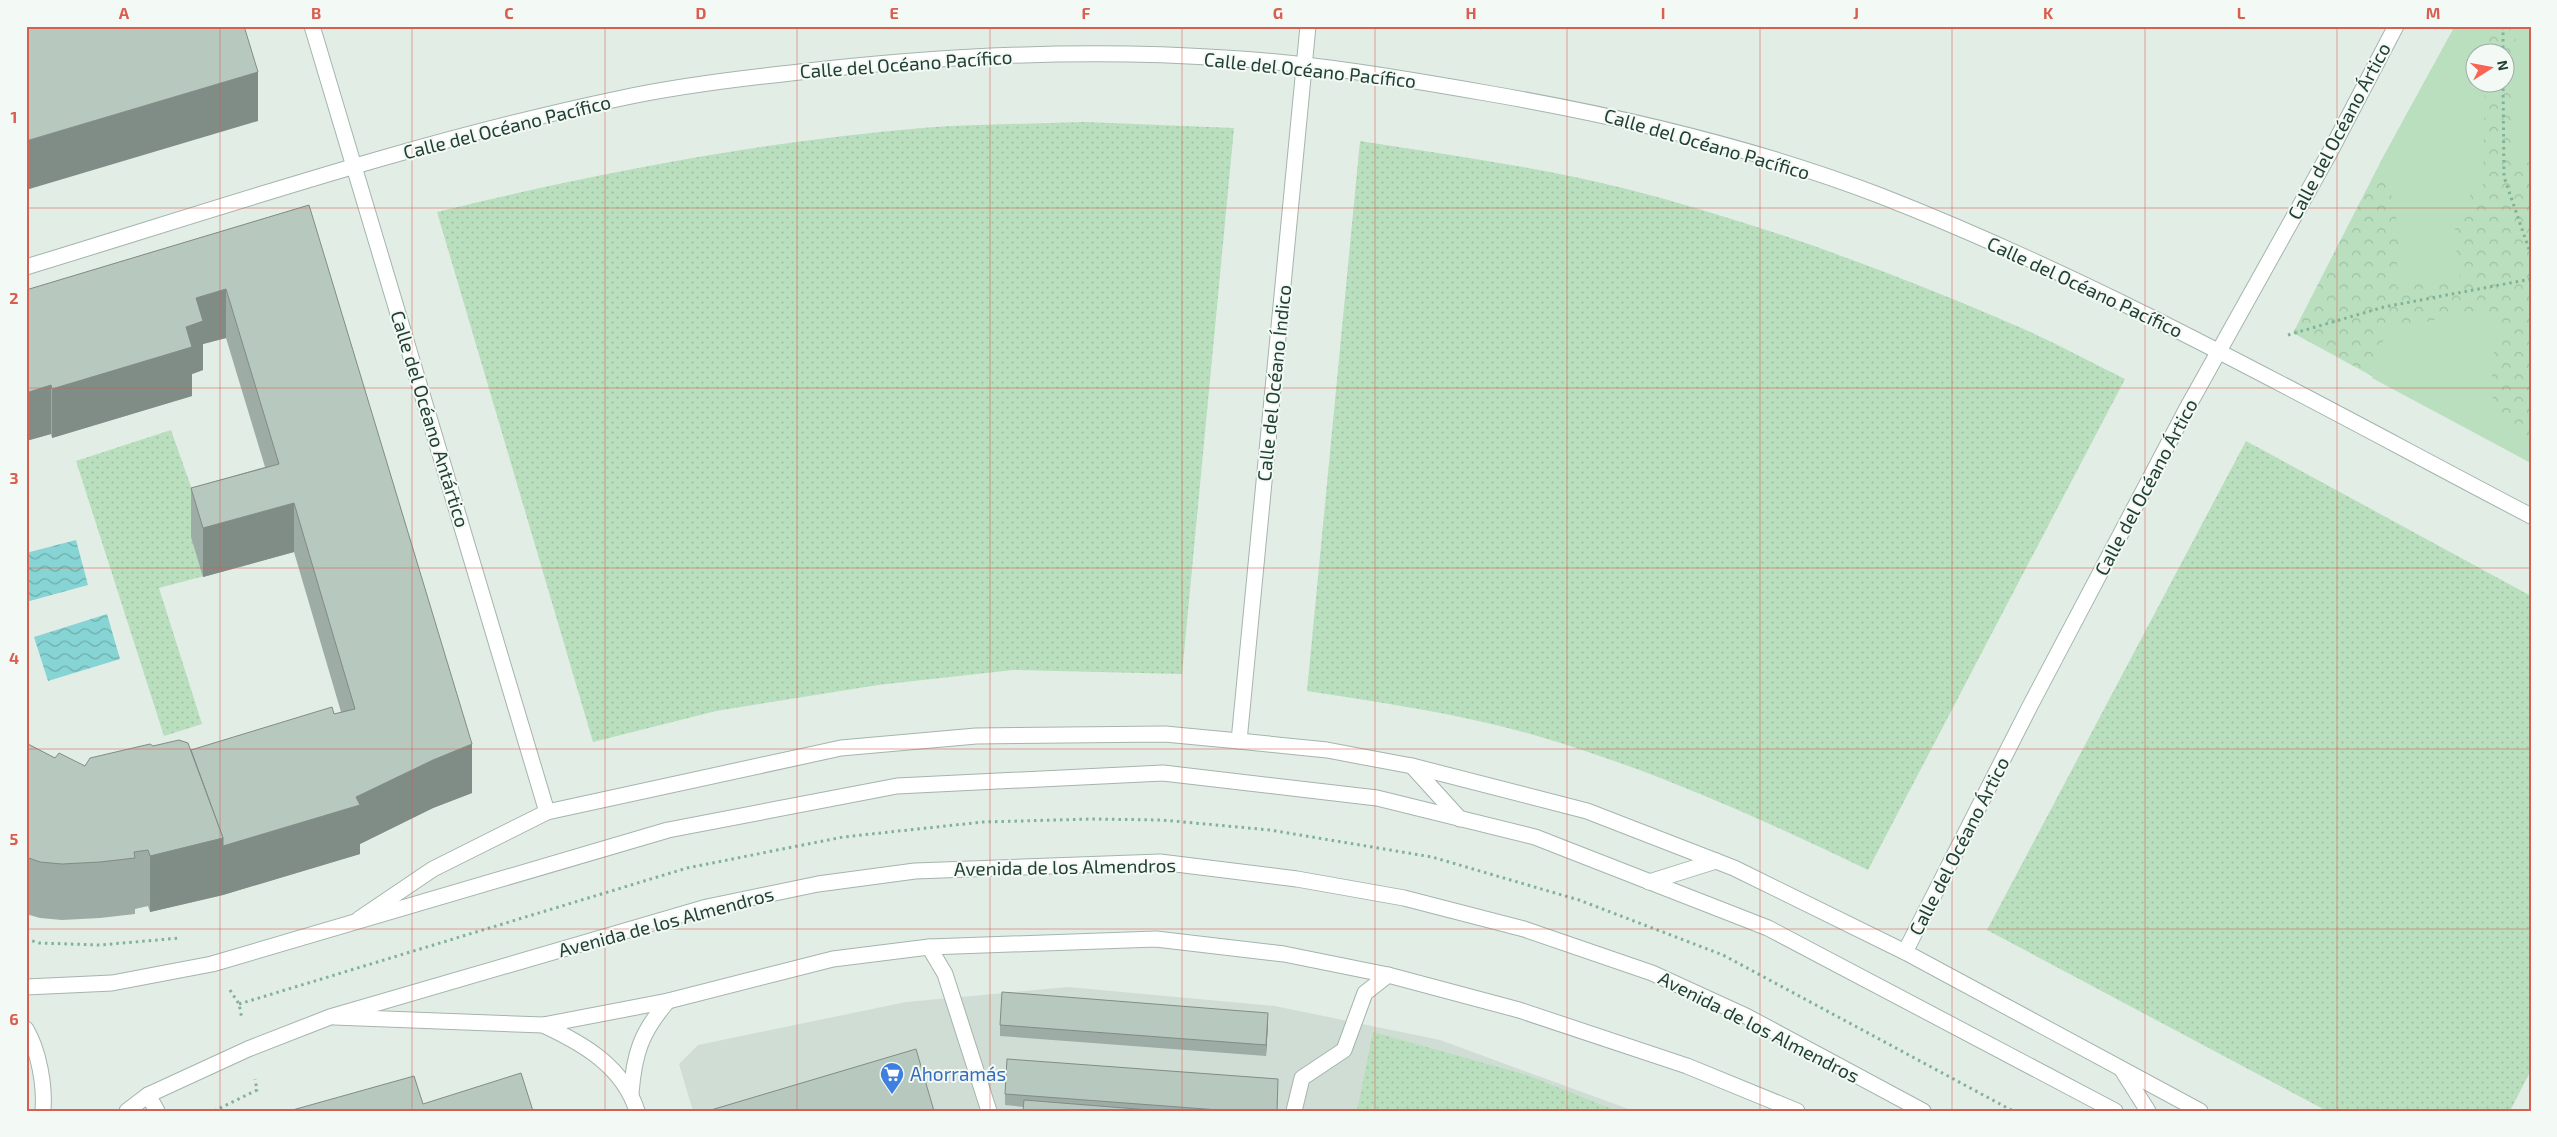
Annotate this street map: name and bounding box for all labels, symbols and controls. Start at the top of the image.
text: A [119,3,130,22]
text: B [311,3,321,22]
text: C [504,3,514,22]
text: D [696,3,707,22]
text: E [889,3,899,22]
text: F [1082,3,1091,22]
text: G [1273,3,1283,22]
text: H [1465,3,1477,22]
text: I [1661,3,1665,22]
text: J [1853,3,1859,22]
text: K [2043,3,2054,22]
text: L [2237,3,2246,22]
text: M [2426,3,2440,22]
street label: Calle del Océano Ártico [2282,38,2395,223]
north arrow [2464,42,2514,92]
street label: Calle del Océano Pacífico [799,45,1013,82]
street label: Calle del Océano Pacífico [1203,47,1417,92]
text: N [2494,59,2513,72]
street label: Calle del Océano Pacífico [401,90,613,163]
street label: Calle del Océano Pacífico [1602,103,1813,184]
text: 1 [11,107,17,126]
street label: Calle del Océano Pacífico [1984,231,2187,342]
street label: Calle del Océano Índico [1252,283,1295,482]
text: 2 [9,288,19,307]
street label: Calle del Océano Antártico [387,308,474,530]
street label: Calle del Océano Ártico [2089,394,2202,579]
text: 3 [9,468,19,487]
text: 4 [9,648,19,667]
street label: Calle del Océano Ártico [1904,753,2013,939]
text: 5 [10,829,19,848]
street label: Avenida de los Almendros [954,853,1176,880]
street label: Avenida de los Almendros [556,882,776,961]
street label: Avenida de los Almendros [1655,966,1863,1087]
text: 6 [9,1009,19,1028]
supermarket icon: Ahorramás [879,1061,905,1095]
place label: Ahorramás [910,1062,1006,1085]

